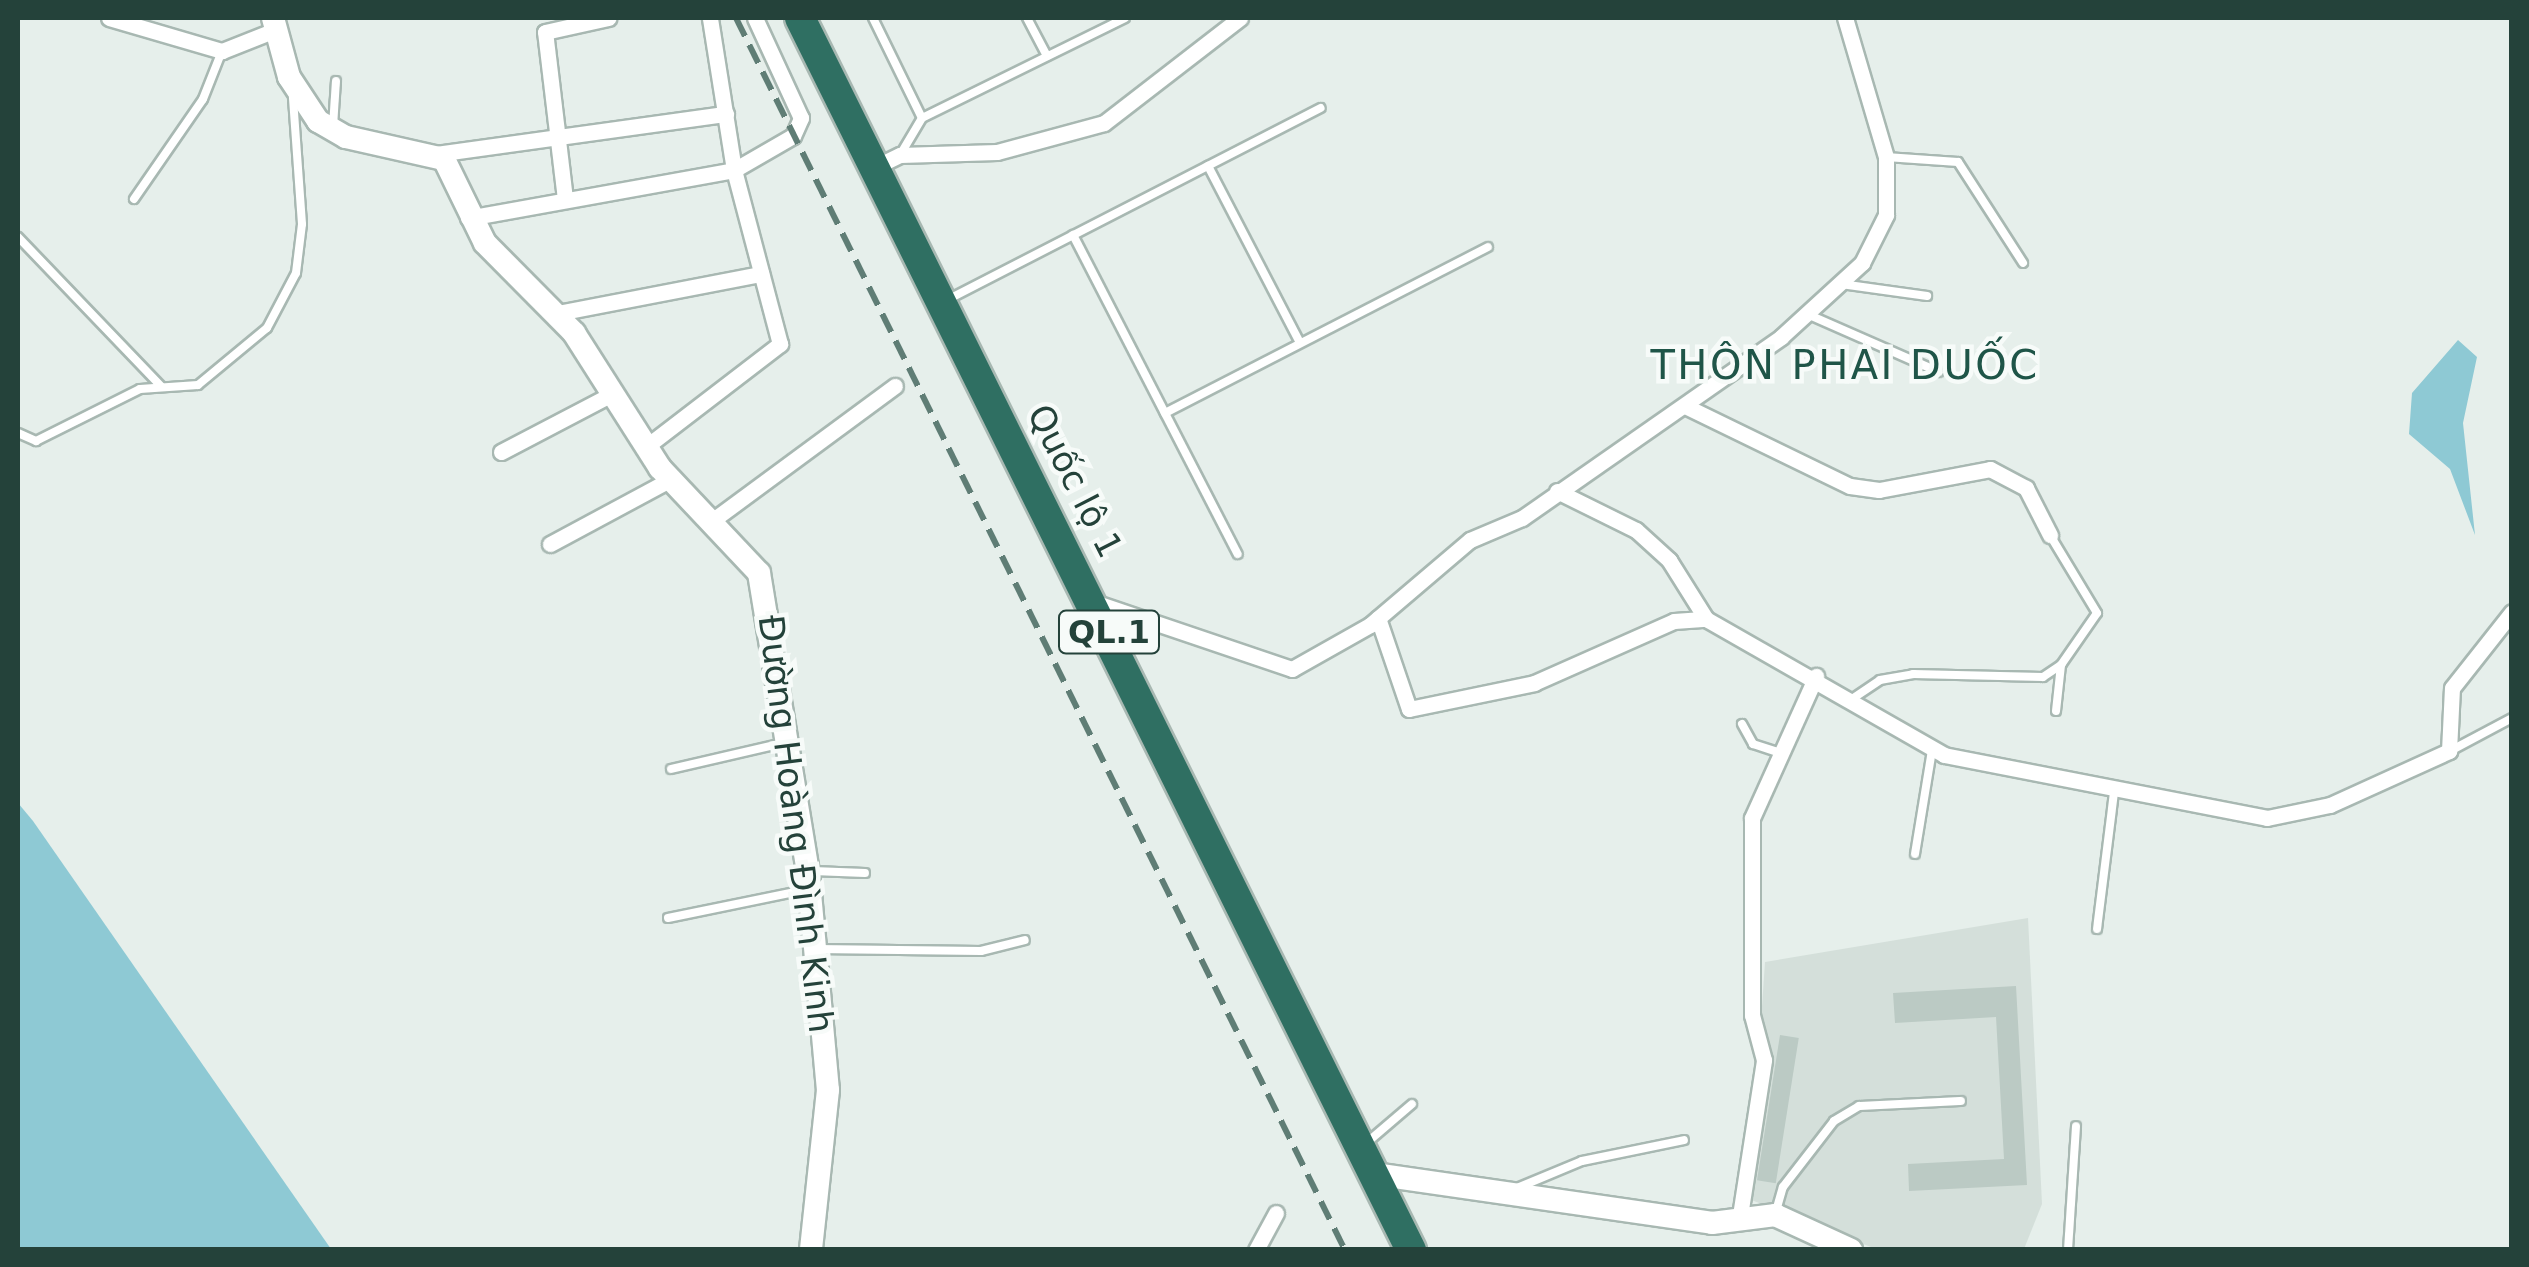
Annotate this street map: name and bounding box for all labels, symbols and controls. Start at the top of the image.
district label: THÔN PHAI DUỐC [1650,341,2040,389]
street label: Quốc lộ 1 [1019,397,1131,565]
road number: QL.1 [1056,605,1162,659]
street label: Đường Hoàng Đình Kinh [750,613,842,1035]

